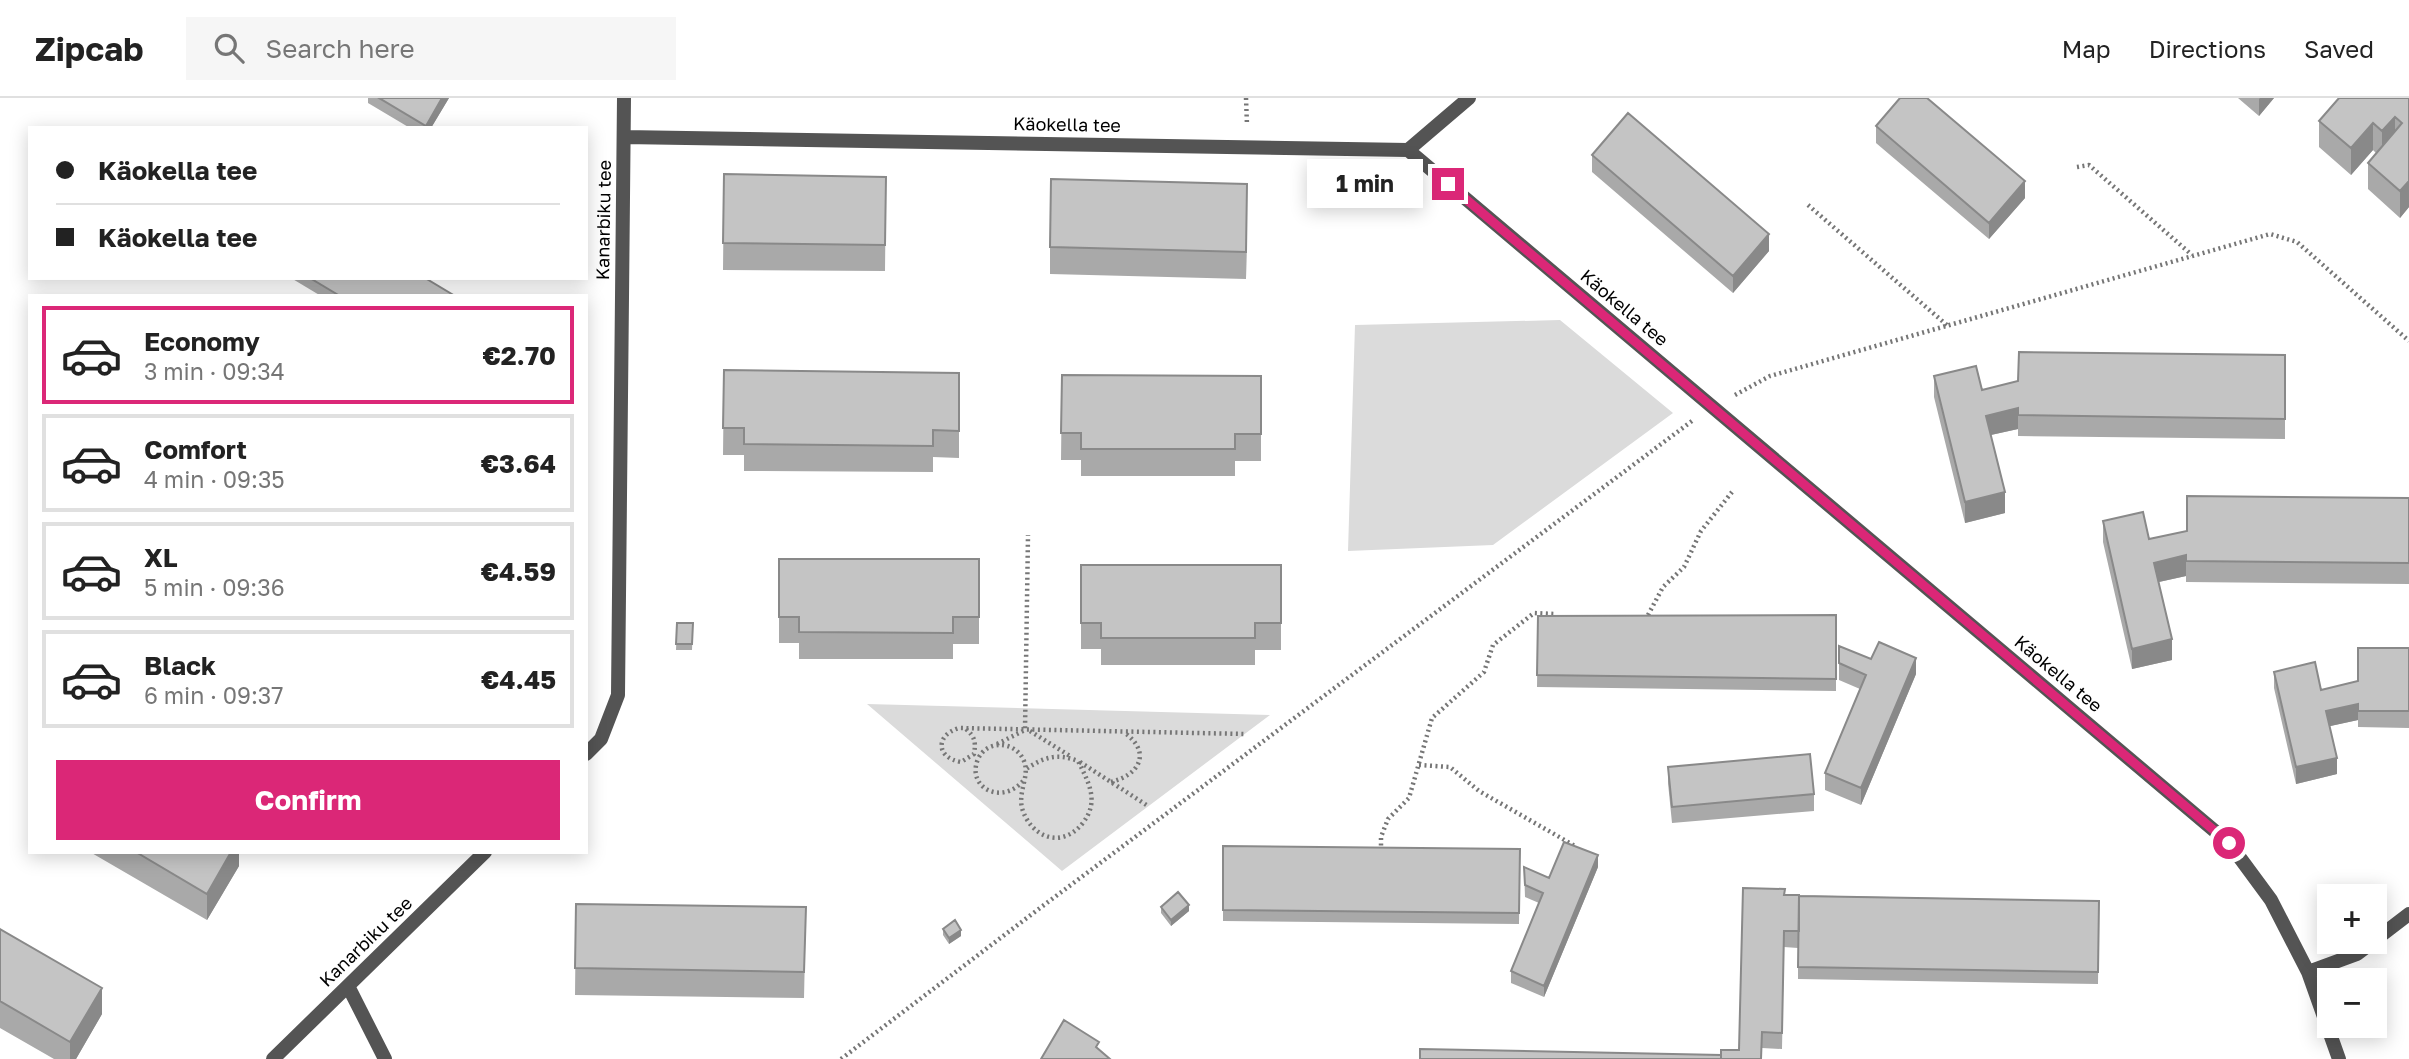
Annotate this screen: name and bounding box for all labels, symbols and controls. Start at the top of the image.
search box [186,17,676,80]
text: Zipcab [35,29,144,68]
icon: search [210,29,248,67]
text: Search here [266,33,415,64]
text: Map [2062,34,2111,63]
text: Directions [2149,34,2266,63]
text: Saved [2304,34,2374,63]
street label: Käokella tee [1013,112,1121,136]
text: Käokella tee [98,155,257,186]
street label: Kanarbiku tee [591,160,615,280]
callout: 1 min [1308,160,1424,208]
route end [1432,168,1464,200]
text: 1 min [1336,169,1394,197]
text: Käokella tee [98,222,257,253]
street label: Käokella tee [1576,264,1673,350]
icon: car [60,324,123,387]
text: Economy [144,326,260,357]
text: €2.70 [482,340,556,371]
text: 3 min · 09:34 [144,357,285,385]
icon: car [60,432,123,495]
text: Comfort [144,434,247,465]
text: €3.64 [481,448,556,479]
text: 4 min · 09:35 [144,465,285,493]
icon: car [60,540,123,603]
text: XL [144,542,178,573]
text: €4.59 [481,556,556,587]
text: 5 min · 09:36 [144,573,285,601]
street label: Käokella tee [2010,630,2107,716]
icon: car [60,648,123,711]
text: Black [144,650,216,681]
text: €4.45 [481,664,556,695]
text: 6 min · 09:37 [144,681,283,709]
button: Confirm [56,760,560,840]
route start [2213,827,2245,859]
map controls [2317,884,2387,1038]
button: + [2317,884,2387,954]
street label: Kanarbiku tee [314,892,416,991]
button: − [2317,968,2387,1038]

